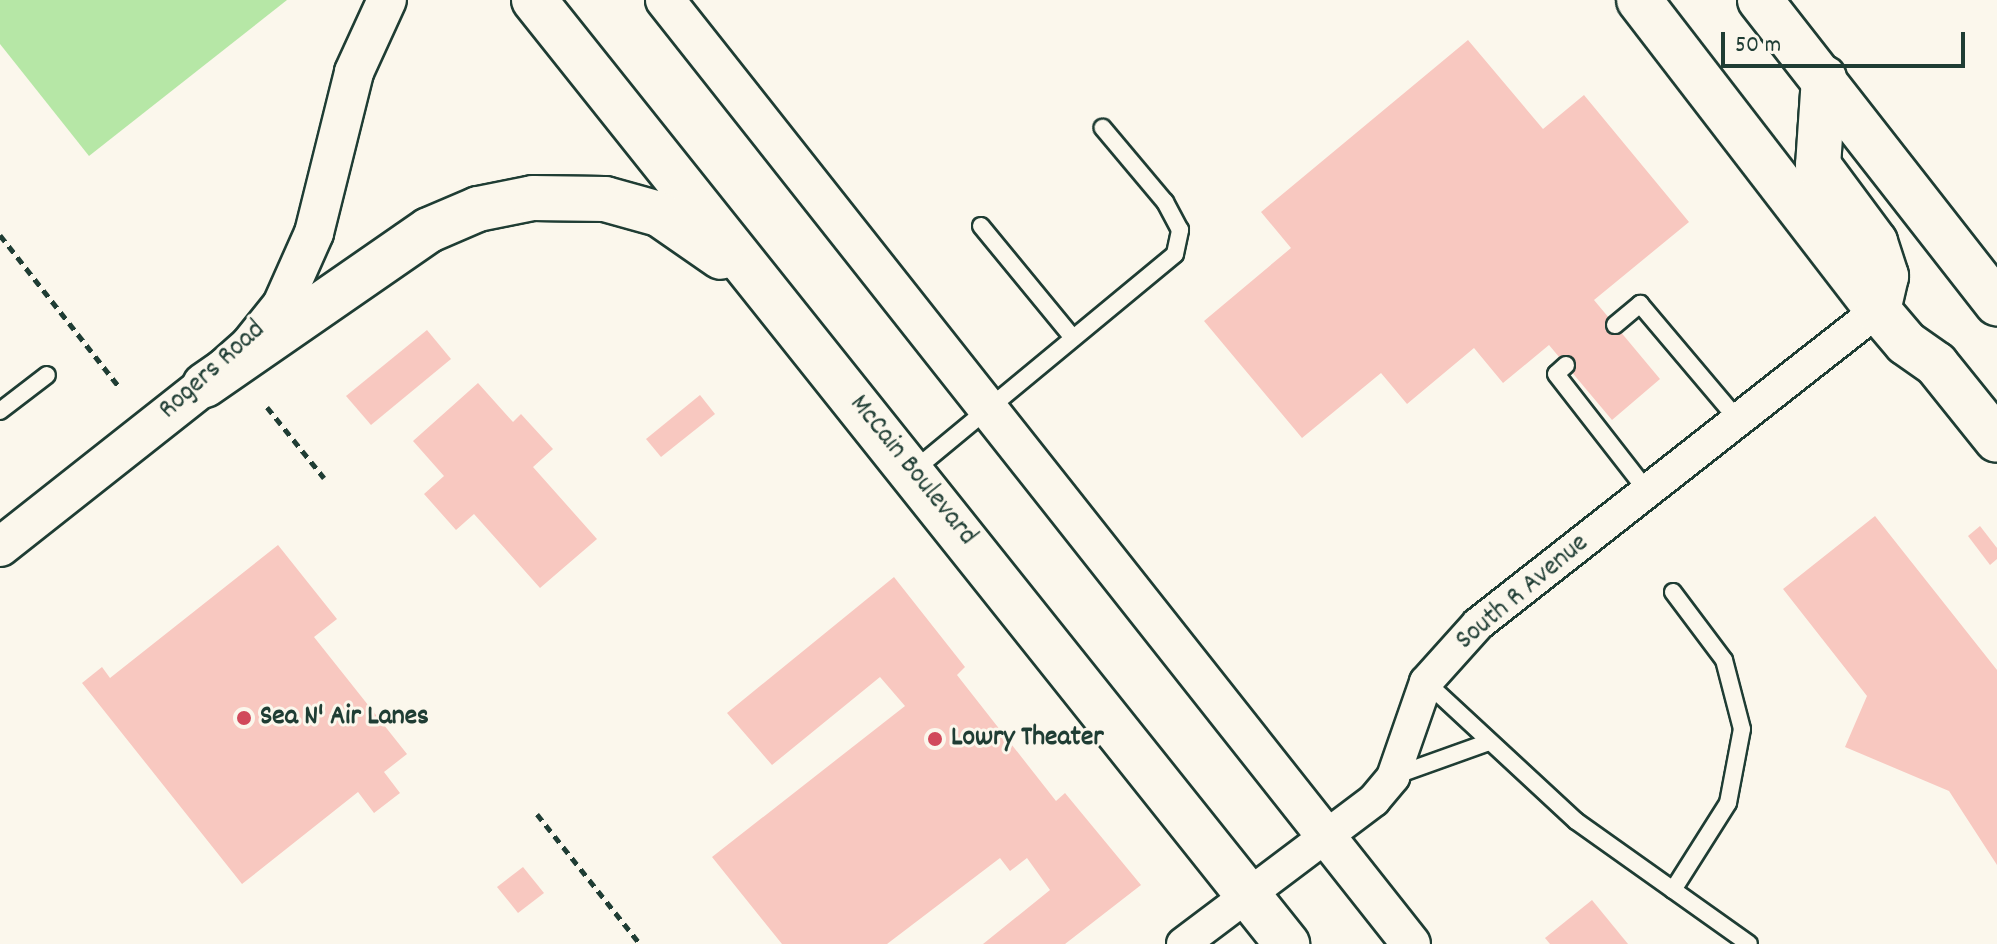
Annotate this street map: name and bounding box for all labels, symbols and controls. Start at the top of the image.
scale bar [1725,16,1969,66]
text: 50 m [1735,29,1781,63]
street label: Rogers Road [153,314,273,428]
street label: McCain Boulevard [841,389,983,553]
street label: South R Avenue [1450,528,1596,658]
place label: Sea N' Air Lanes [260,701,429,735]
marker: Sea N' Air Lanes [235,709,253,727]
place label: Lowry Theater [951,722,1104,756]
marker: Lowry Theater [926,730,944,748]

